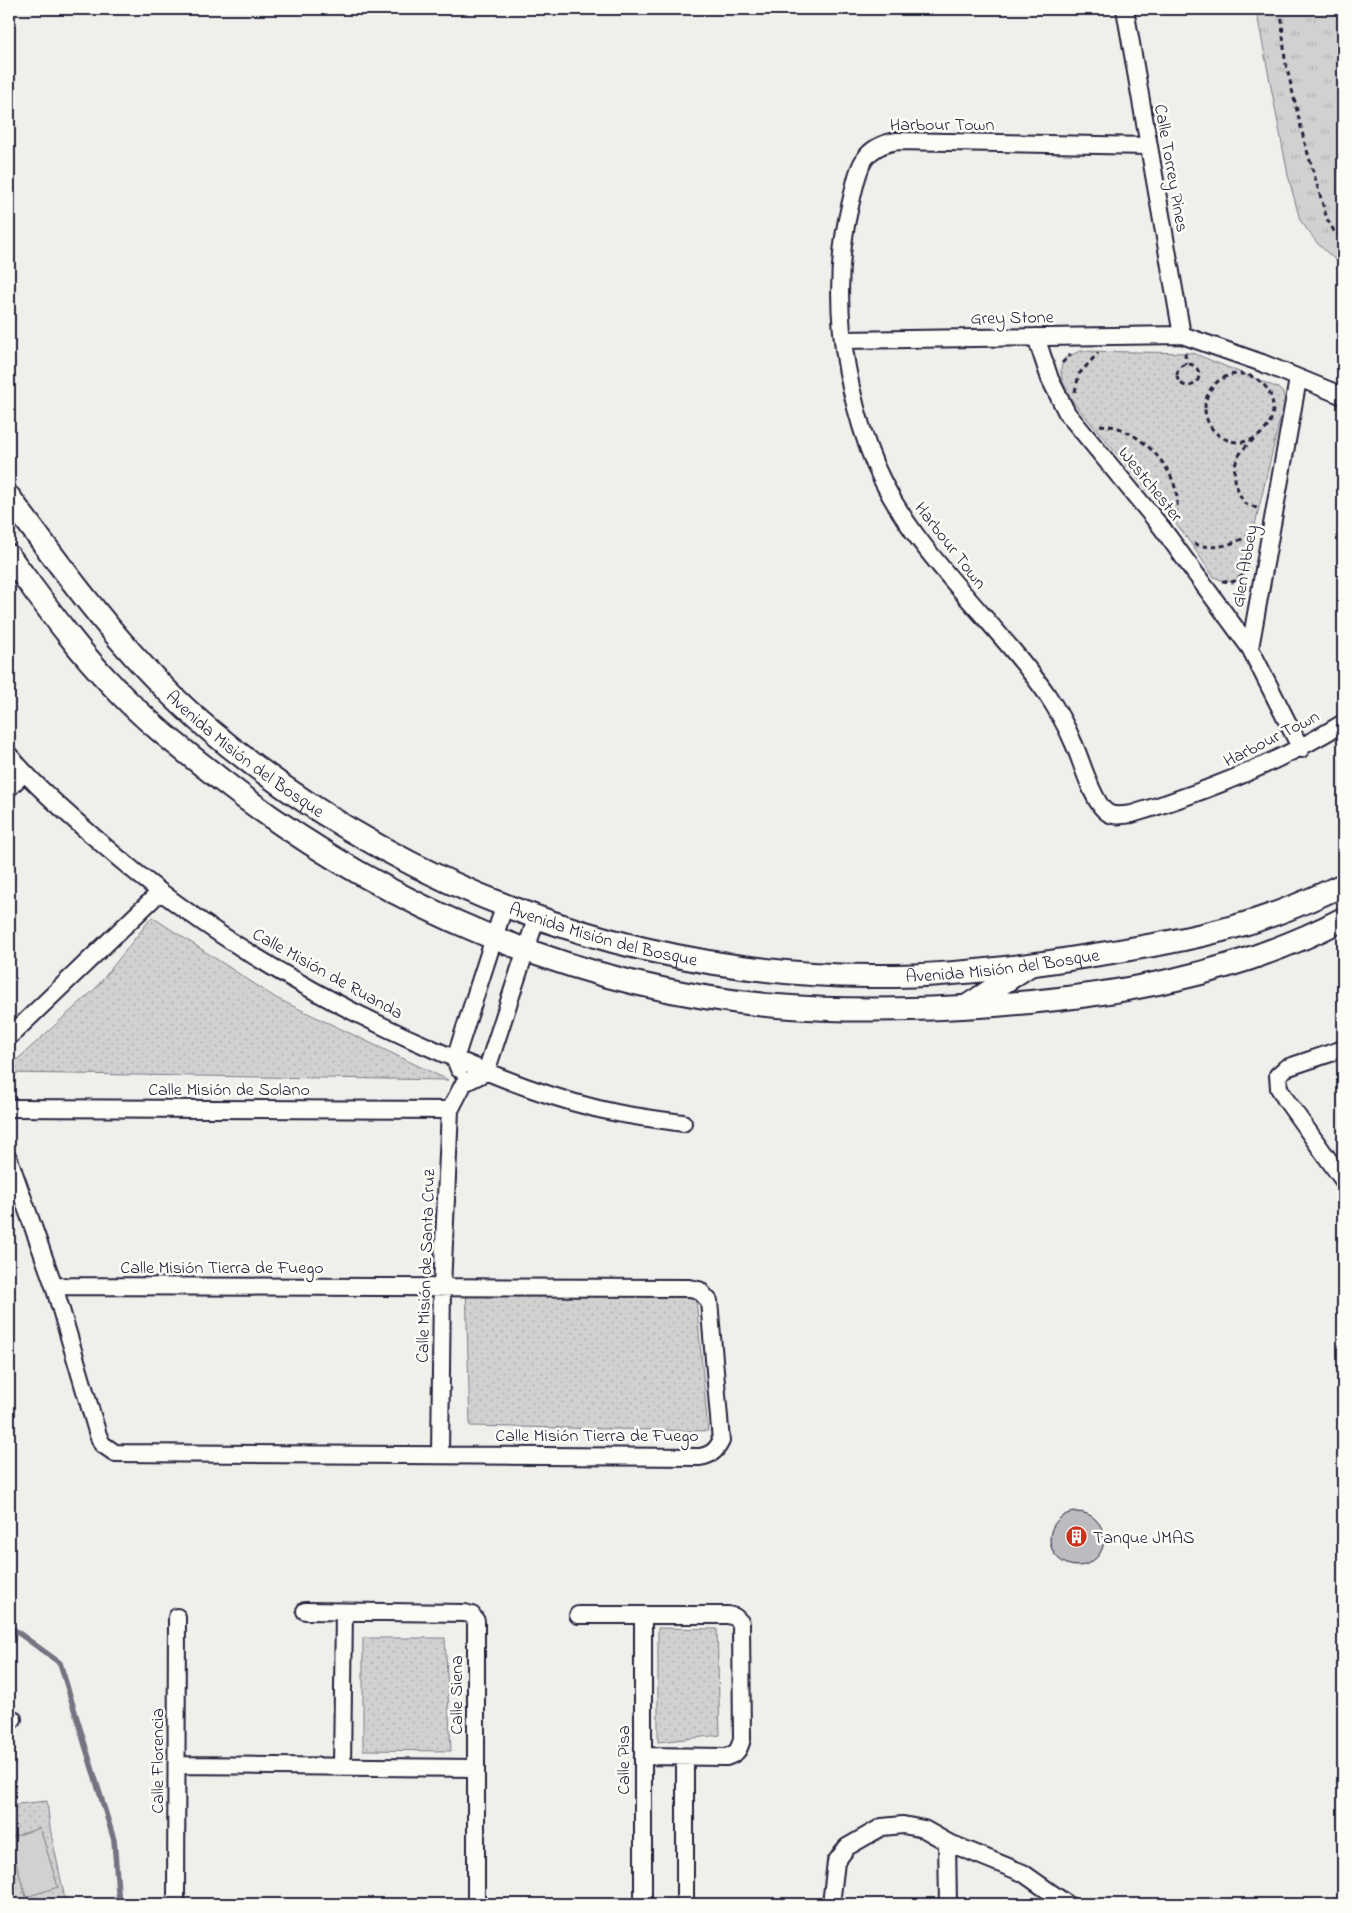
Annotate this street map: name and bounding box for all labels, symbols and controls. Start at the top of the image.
street label: Calle Torrey Pines [1146,102,1194,234]
street label: Harbour Town [890,113,994,139]
street label: Grey Stone [970,305,1055,333]
street label: Westchester [1111,442,1188,529]
street label: Harbour Town [907,497,992,596]
street label: Glen Abbey [1226,523,1266,610]
street label: Avenida Misión del Bosque [159,685,329,826]
street label: Harbour Town [1219,704,1325,775]
street label: Avenida Misión del Bosque [505,897,700,975]
street label: Calle Misión de Ruanda [247,922,407,1027]
street label: Avenida Misión del Bosque [905,943,1102,991]
street label: Calle Misión de Solano [148,1078,310,1104]
street label: Calle Misión de Santa Cruz [411,1168,443,1363]
street label: Calle Misión Tierra de Fuego [120,1256,324,1283]
street label: Calle Misión Tierra de Fuego [495,1424,699,1451]
building icon: Tanque JMAS [1065,1525,1089,1549]
place label: Tanque JMAS [1093,1526,1195,1552]
street label: Calle Siena [445,1655,471,1735]
street label: Calle Florencia [146,1708,172,1814]
street label: Calle Pisa [612,1725,638,1795]

